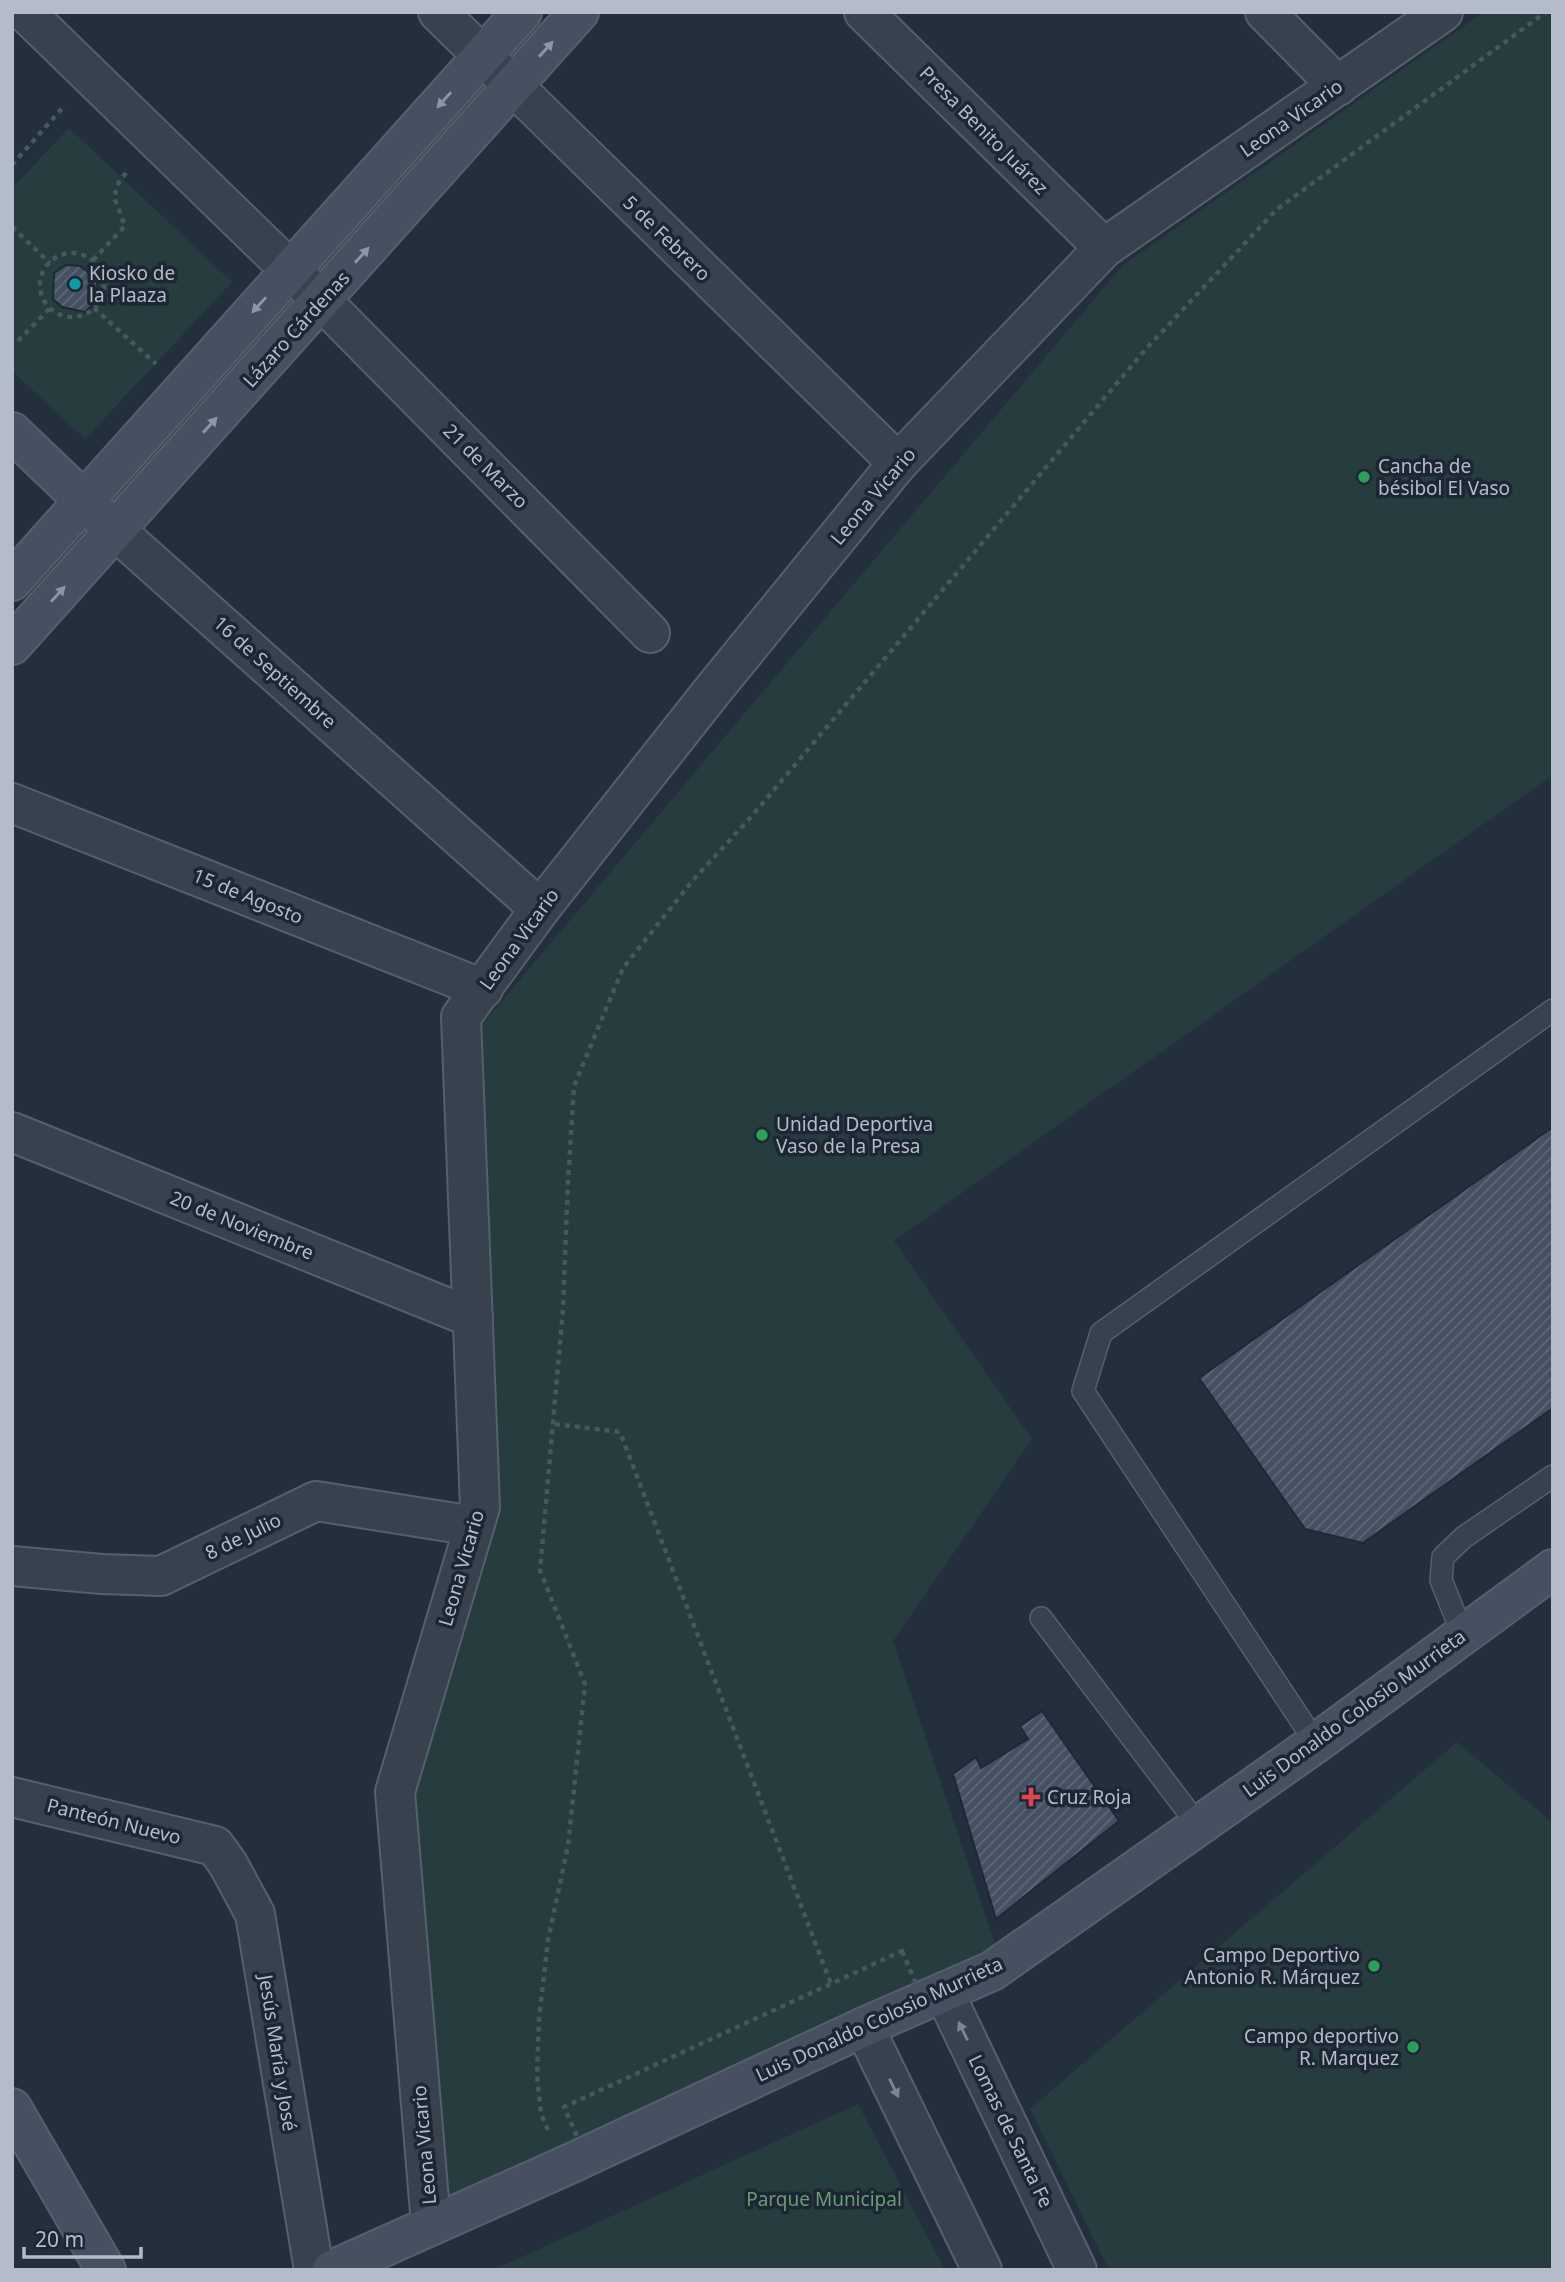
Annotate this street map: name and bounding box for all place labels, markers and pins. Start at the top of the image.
place label: Kiosko de la Plaaza [89,260,175,308]
marker: Kiosko de la Plaaza [67,276,83,292]
place label: Cancha de bésibol El Vaso [1378,453,1510,501]
marker: Cancha de bésibol El Vaso [1356,469,1372,485]
place label: Unidad Deportiva Vaso de la Presa [776,1111,933,1159]
marker: Unidad Deportiva Vaso de la Presa [754,1127,770,1143]
place label: Cruz Roja [1047,1784,1131,1810]
marker: Cruz Roja [1021,1787,1041,1807]
place label: Campo Deportivo Antonio R. Márquez [1185,1942,1360,1990]
marker: Campo Deportivo Antonio R. Márquez [1366,1958,1382,1974]
place label: Campo deportivo R. Marquez [1244,2023,1399,2071]
marker: Campo deportivo R. Marquez [1405,2039,1421,2055]

